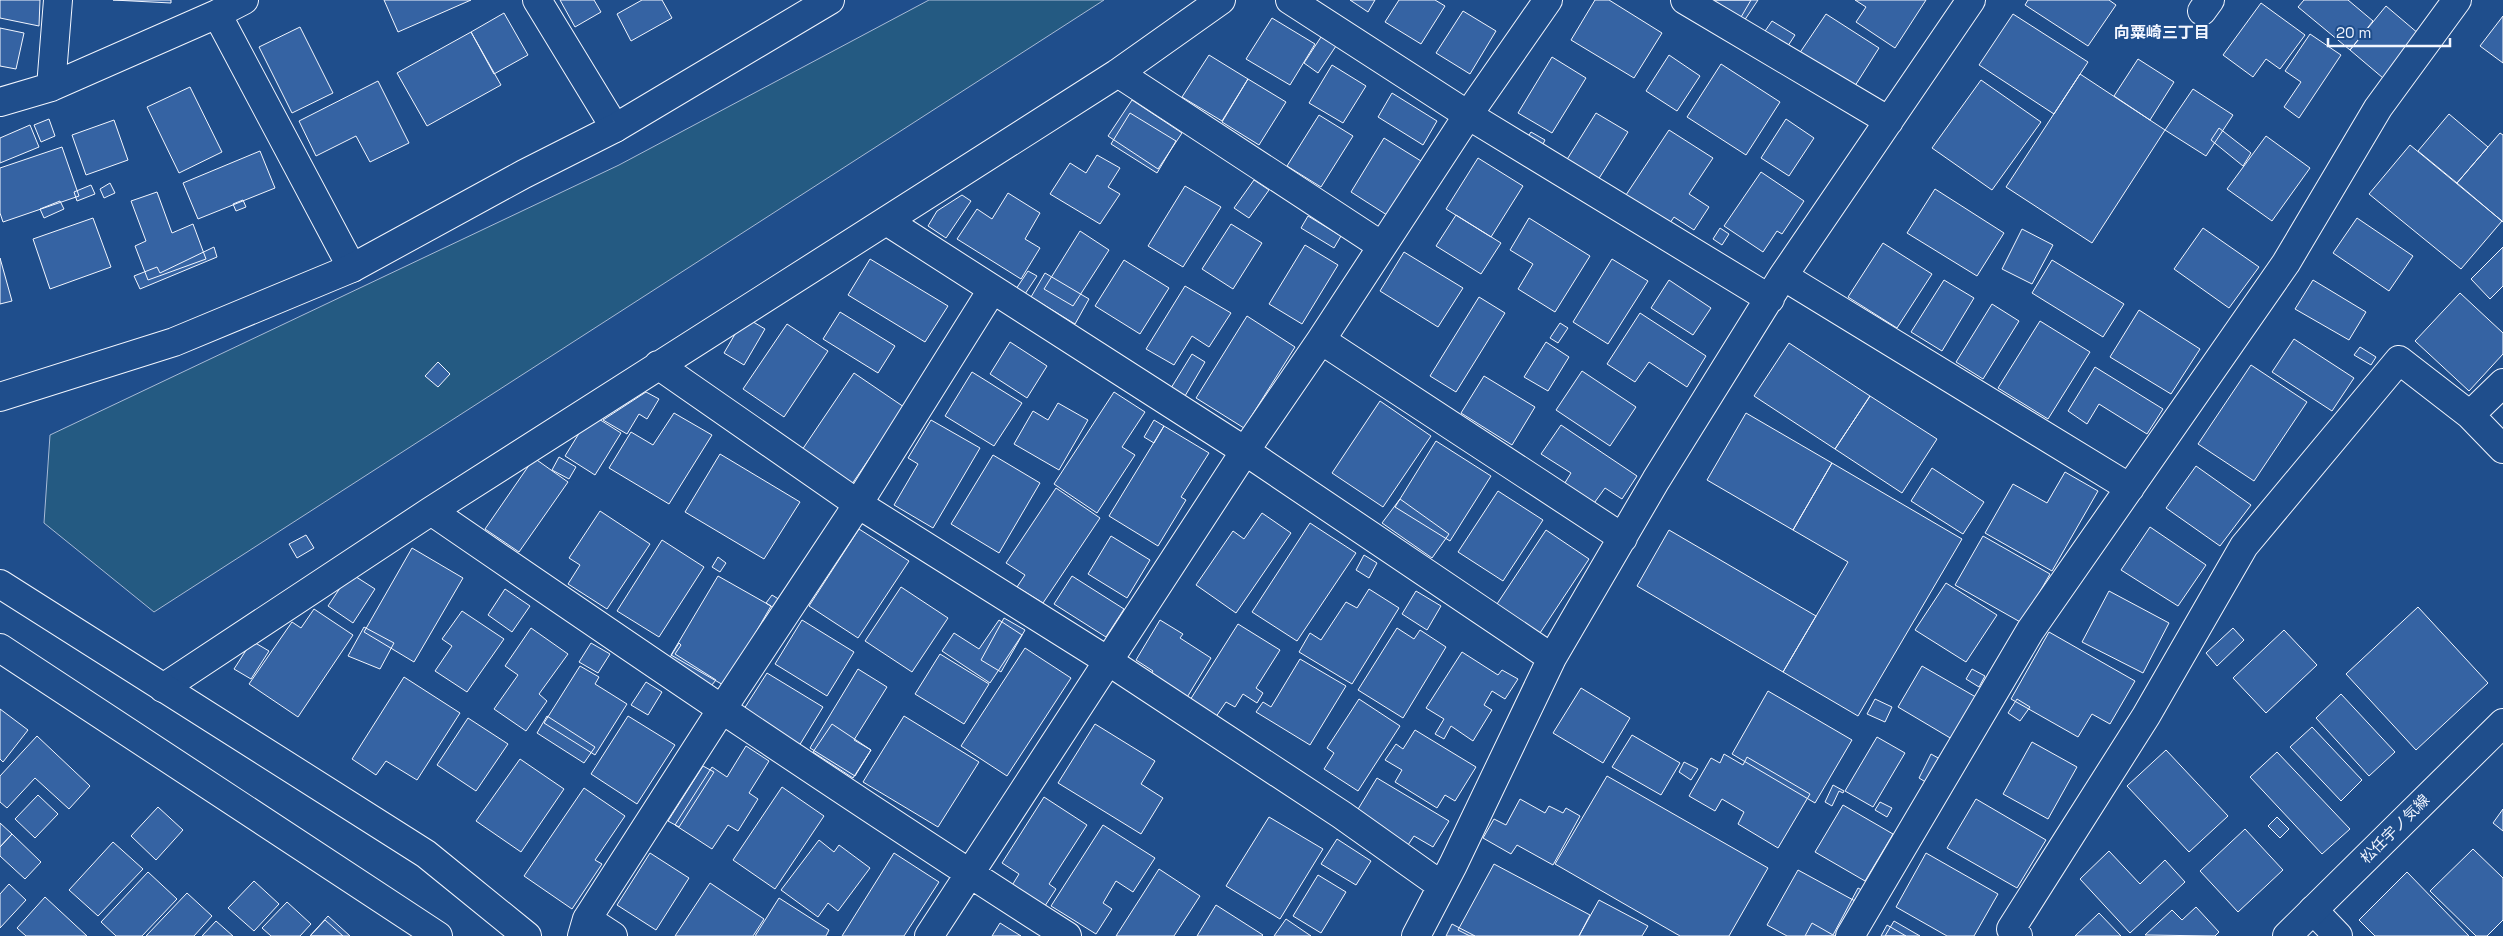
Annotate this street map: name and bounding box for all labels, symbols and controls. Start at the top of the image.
scale bar [2328,15,2450,47]
district label: 向粟崎三丁目 [2114,22,2210,43]
text: 20 m [2336,23,2371,42]
street label: 松任宇ノ気線 [2356,790,2433,867]

